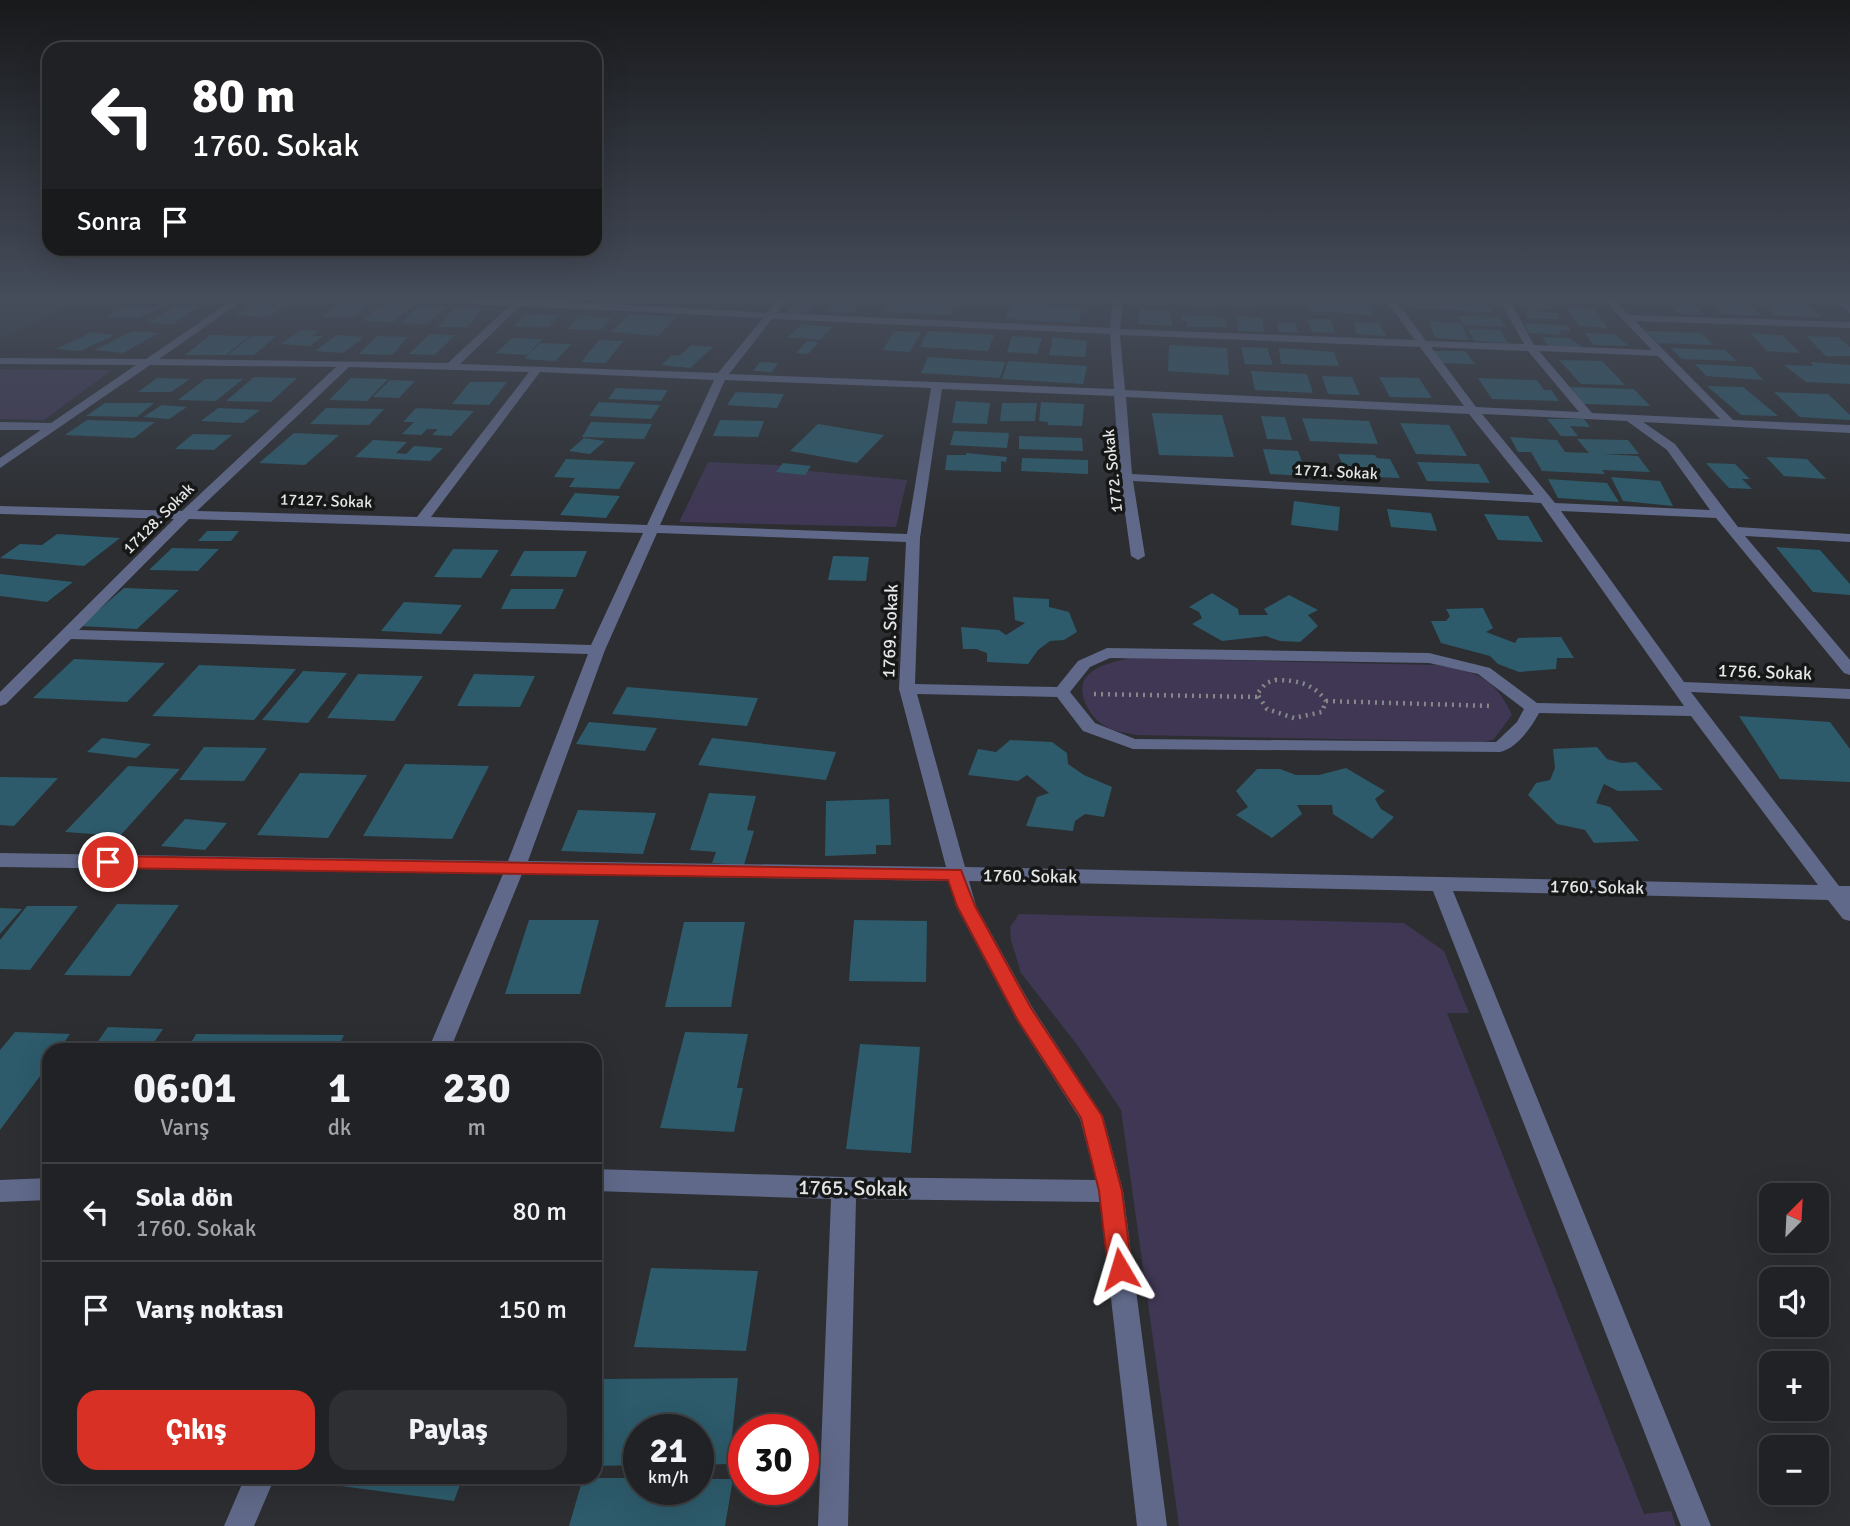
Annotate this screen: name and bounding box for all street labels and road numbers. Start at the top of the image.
street label: 1772. Sokak [1099,428,1127,514]
street label: 1771. Sokak [1294,460,1378,484]
street label: 17128. Sokak [119,479,198,558]
street label: 17127. Sokak [279,489,372,513]
street label: 1769. Sokak [877,584,903,678]
street label: 1756. Sokak [1718,659,1812,685]
street label: 1760. Sokak [983,864,1077,888]
street label: 1760. Sokak [1550,875,1644,899]
street label: 1765. Sokak [798,1174,909,1202]

